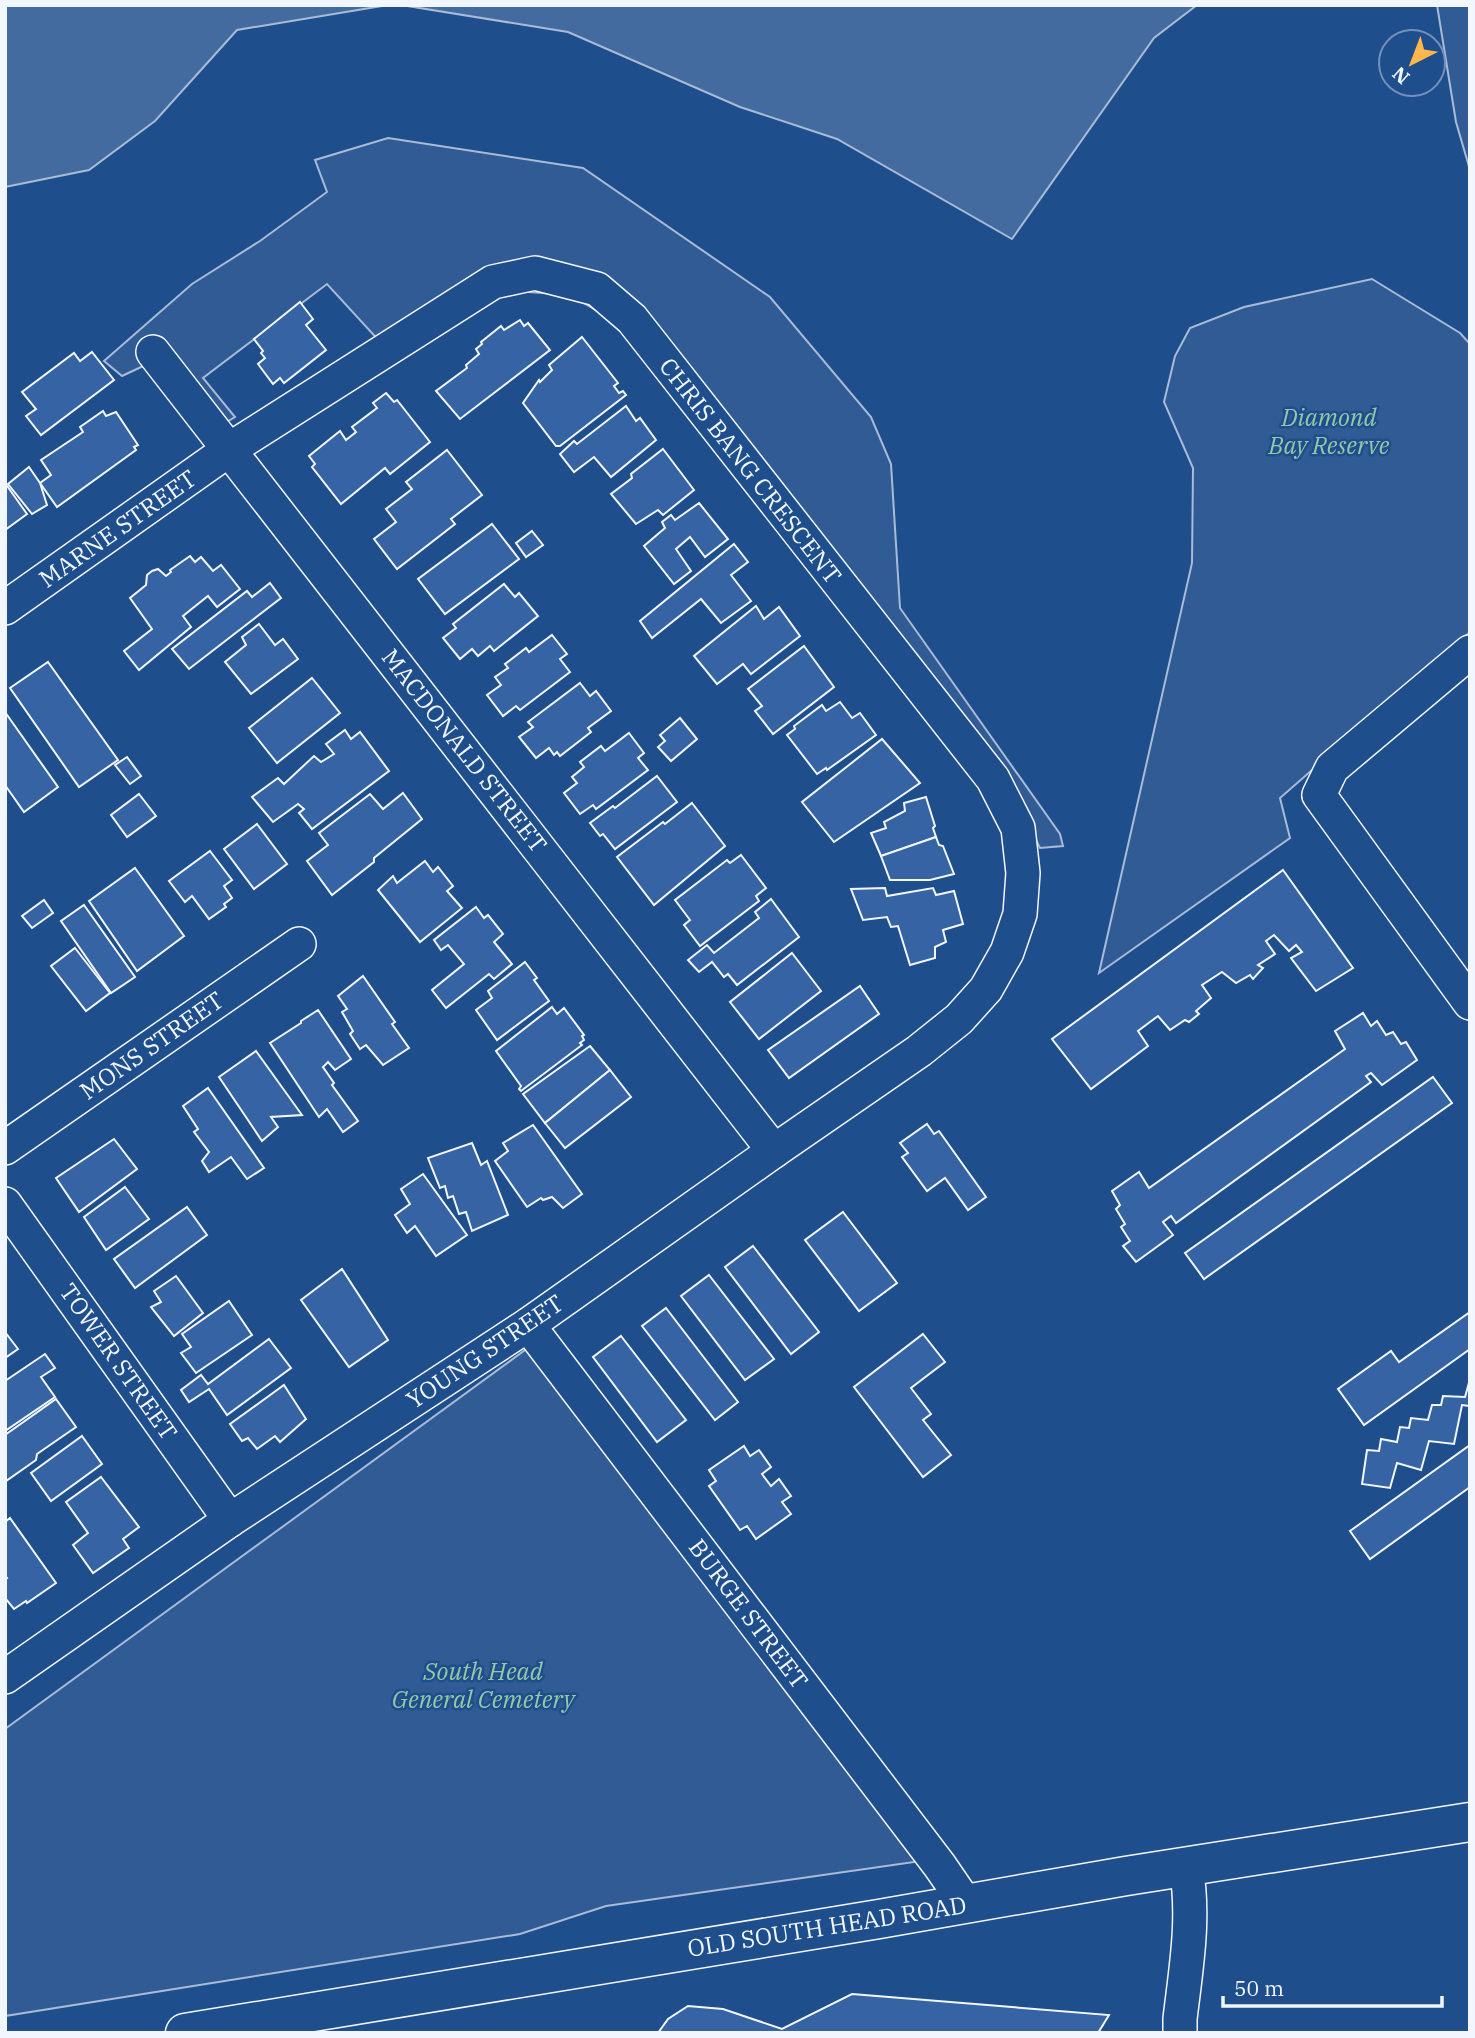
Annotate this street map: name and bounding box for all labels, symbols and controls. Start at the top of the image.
north arrow [1377,28,1447,98]
text: N [1387,62,1414,90]
street label: CHRIS BANG CRESCENT [652,351,849,590]
park label: Diamond Bay Reserve [1268,401,1390,461]
street label: MARNE STREET [32,462,202,594]
street label: MACDONALD STREET [375,642,554,859]
street label: MONS STREET [73,984,230,1107]
street label: TOWER STREET [53,1277,185,1446]
street label: YOUNG STREET [400,1287,569,1416]
street label: BURGE STREET [682,1532,816,1695]
park label: South Head General Cemetery [392,1655,576,1715]
street label: OLD SOUTH HEAD ROAD [685,1888,969,1964]
scale bar [1223,1965,1442,2009]
text: 50 m [1234,1974,1284,2002]

